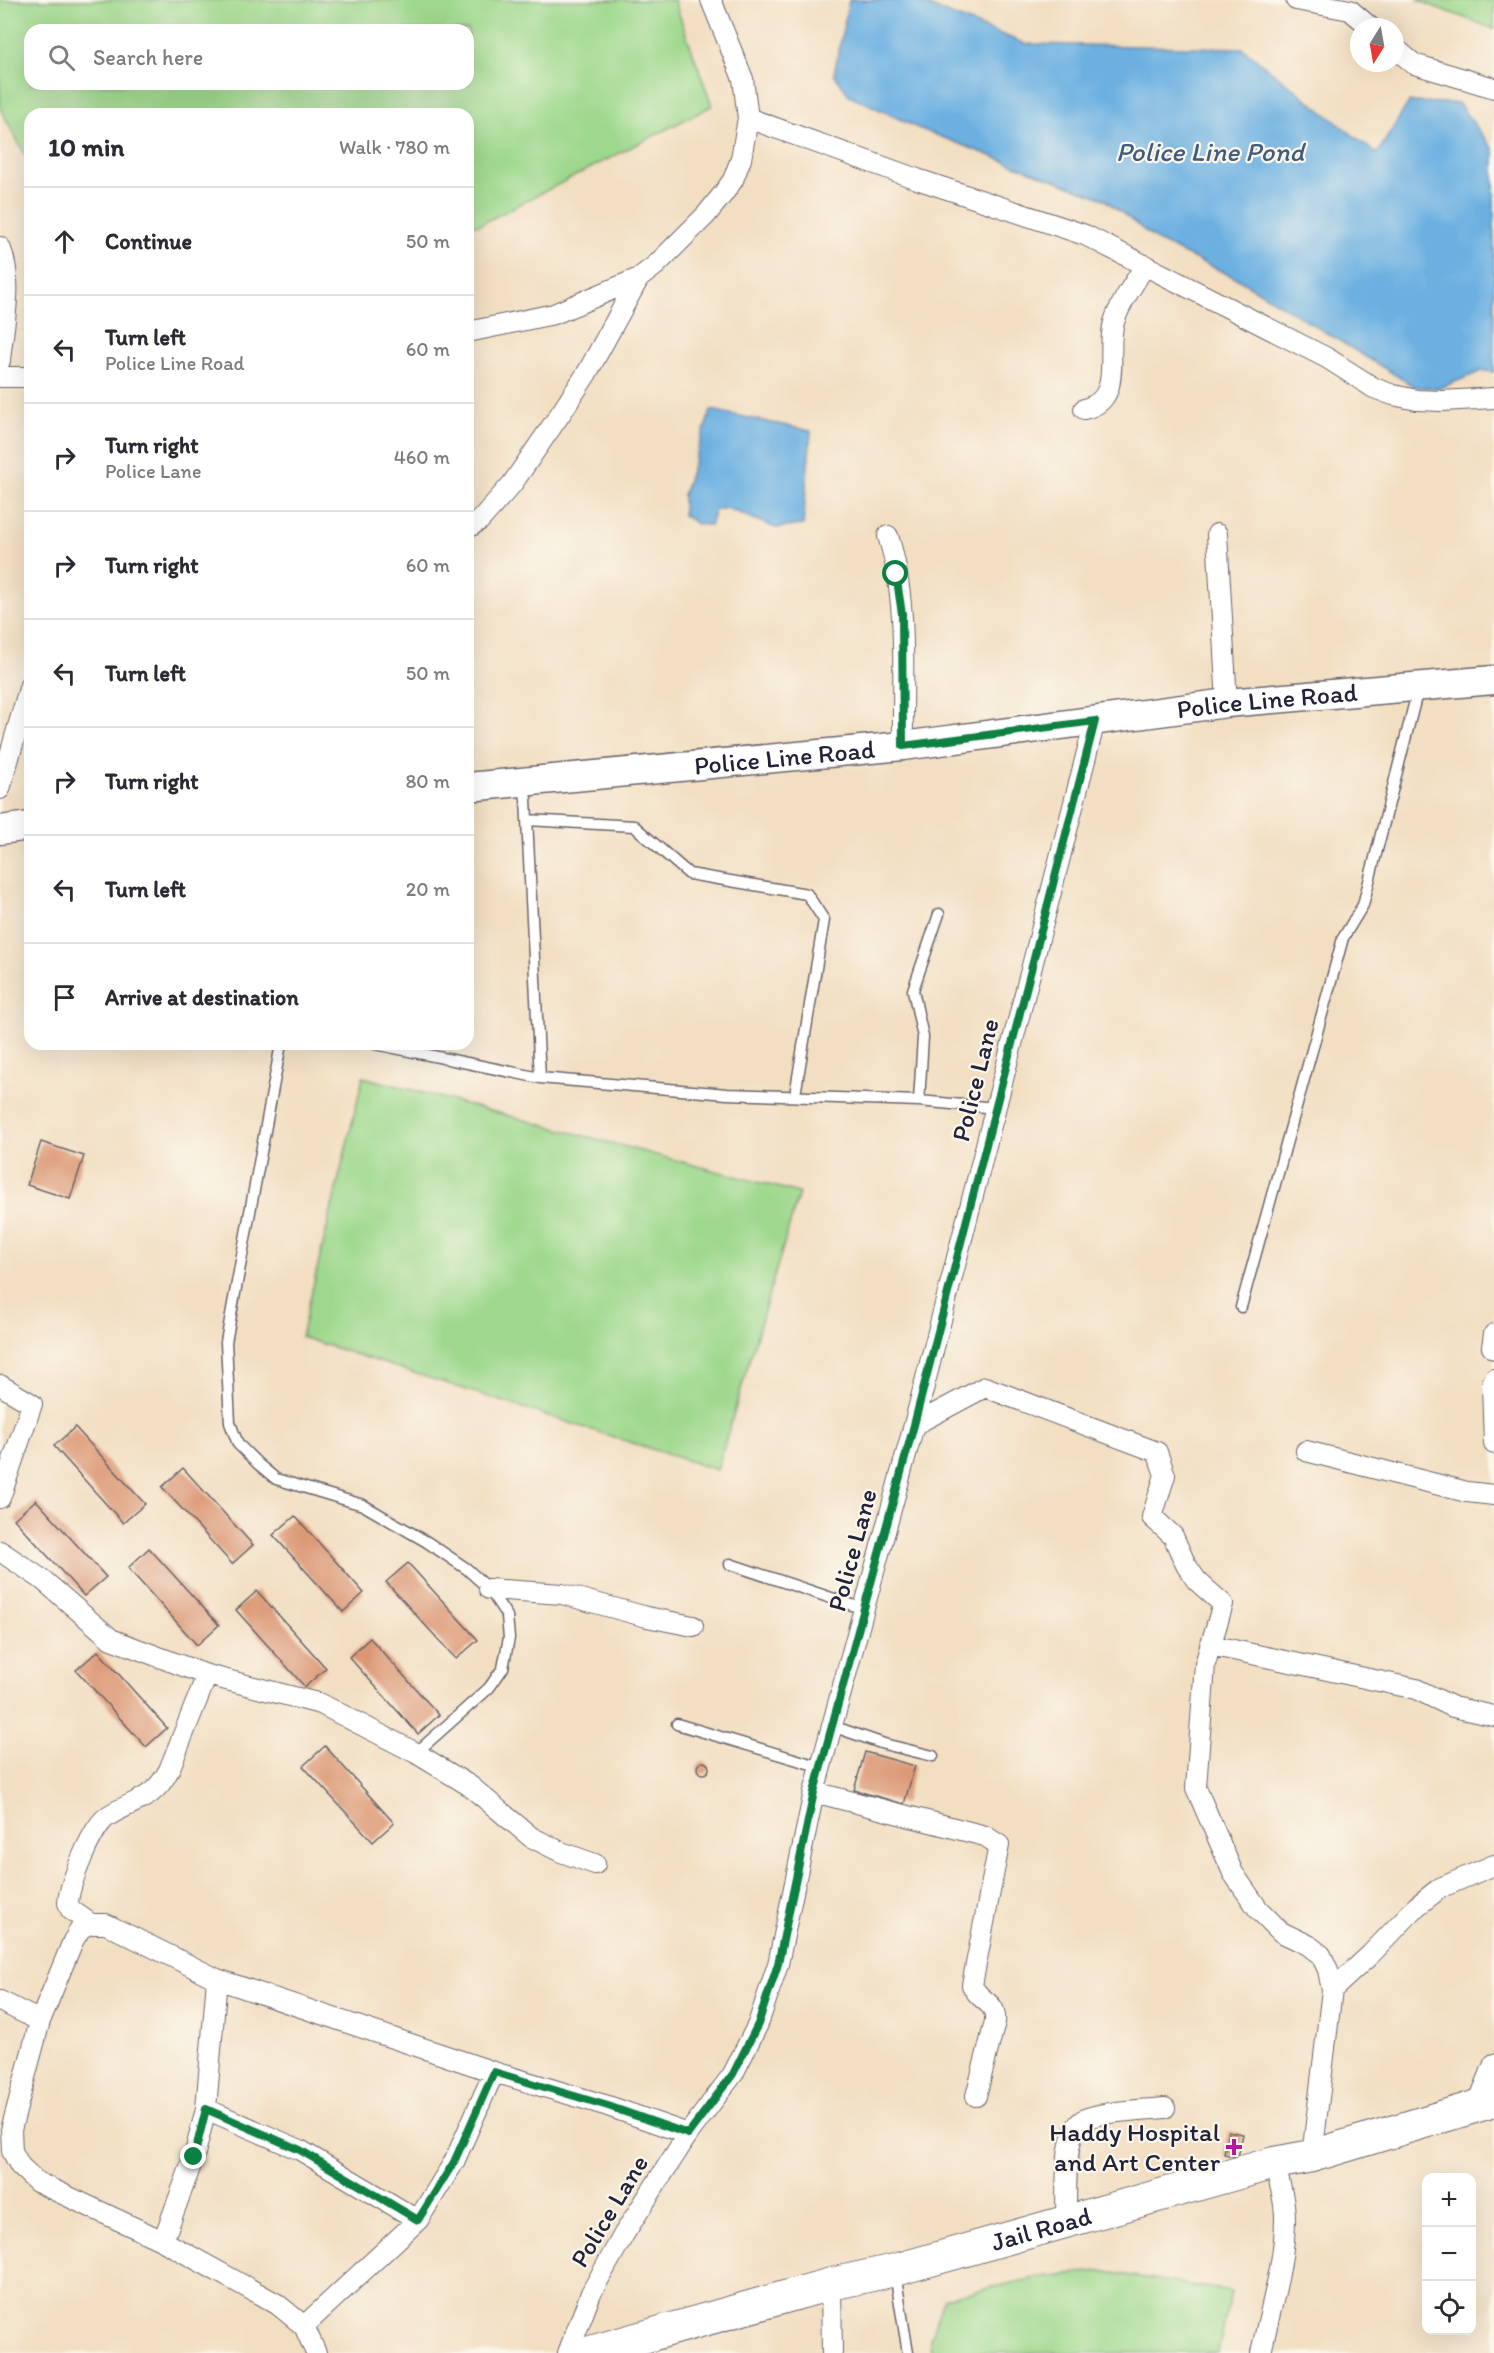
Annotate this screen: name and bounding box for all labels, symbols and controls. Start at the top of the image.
north arrow [1350,18,1404,72]
search box [24,24,474,90]
icon: search [45,41,78,74]
text: Search here [93,44,203,71]
text: 10 min [48,131,124,163]
text: Walk · 780 m [339,135,450,159]
water label: Police Line Pond [1116,135,1307,168]
icon: ahead [48,225,81,258]
text: Continue [105,228,192,255]
text: 50 m [406,229,450,253]
text: Turn left [105,324,186,351]
icon: left [48,333,81,366]
text: 60 m [406,337,450,361]
text: Police Line Road [105,351,245,375]
text: Turn right [105,432,199,459]
icon: right [48,441,81,474]
text: 460 m [394,445,450,469]
text: Police Lane [105,459,201,483]
icon: right [48,549,81,582]
text: Turn right [105,552,199,579]
text: 60 m [406,553,450,577]
route start [882,560,908,586]
icon: left [48,657,81,690]
text: Turn left [105,660,186,687]
text: 50 m [406,661,450,685]
street label: Police Line Road [1175,676,1360,726]
street label: Police Line Road [693,733,877,782]
icon: right [48,765,81,798]
text: Turn right [105,768,199,795]
text: 80 m [405,769,450,793]
icon: left [48,873,81,906]
text: Turn left [105,876,186,903]
text: 20 m [406,877,450,901]
icon: arrive [48,981,81,1014]
text: Arrive at destination [105,984,299,1011]
street label: Police Lane [944,1015,1006,1145]
street label: Police Lane [820,1485,884,1615]
place label: Haddy Hospital and Art Center [1049,2116,1221,2178]
marker: Haddy Hospital and Art Center [1225,2138,1243,2156]
route end [180,2143,206,2169]
street label: Police Lane [563,2149,655,2273]
map controls [1422,2173,1476,2335]
button: + [1422,2173,1476,2227]
street label: Jail Road [988,2199,1095,2258]
button: − [1422,2227,1476,2281]
button: locate [1422,2281,1476,2335]

